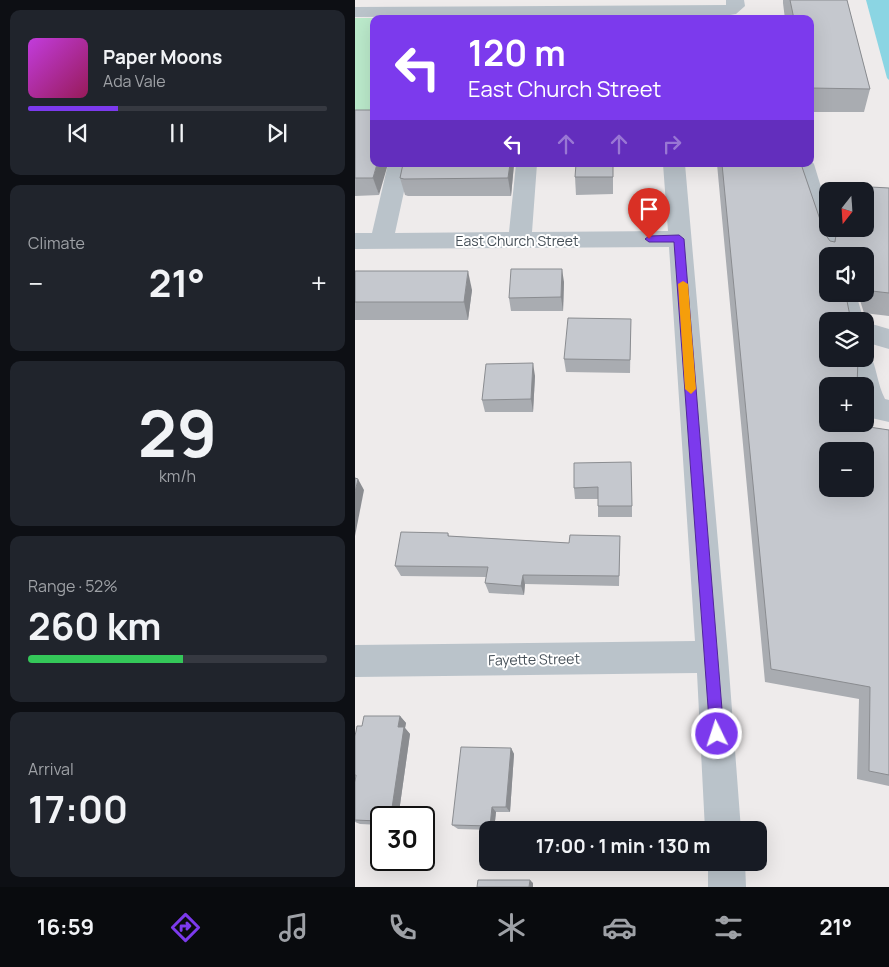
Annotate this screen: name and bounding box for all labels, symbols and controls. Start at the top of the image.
text: 120 m [468,29,566,77]
icon: left [385,35,450,100]
text: Paper Moons [103,44,222,70]
text: Ada Vale [103,70,166,92]
text: East Church Street [468,74,661,104]
icon: previous [64,119,92,147]
icon: pause [163,119,191,147]
icon: next [263,119,291,147]
icon: left [499,130,527,158]
icon: ahead [552,130,580,158]
icon: ahead [605,130,633,158]
icon: right [658,130,686,158]
north arrow [819,182,874,238]
map controls [819,182,874,497]
pin [628,188,670,239]
icon: arrive [635,195,663,223]
street label: East Church Street [455,231,579,250]
text: Climate [28,232,85,254]
button: sound [819,247,874,302]
text: 21° [149,256,205,308]
text: − [28,264,43,302]
text: + [311,264,327,302]
button: layers [819,312,874,367]
button: + [819,377,874,432]
text: 29 [138,388,217,477]
button: − [819,442,874,497]
text: km/h [159,465,196,487]
text: Range · 52% [28,575,118,597]
text: 260 km [28,599,161,651]
street label: Fayette Street [488,649,580,669]
position arrow [690,707,742,759]
text: Arrival [28,758,74,780]
text: 17:00 [28,782,128,834]
speed limit sign: 30 [370,806,435,871]
text: 17:00 · 1 min · 130 m [536,833,710,859]
icon: directions [168,910,203,945]
icon: music [276,910,311,945]
icon: phone [385,910,420,945]
icon: climate [494,910,529,945]
icon: car [602,910,637,945]
icon: filters [711,910,746,945]
text: 16:59 [37,912,94,942]
text: 21° [819,912,852,942]

